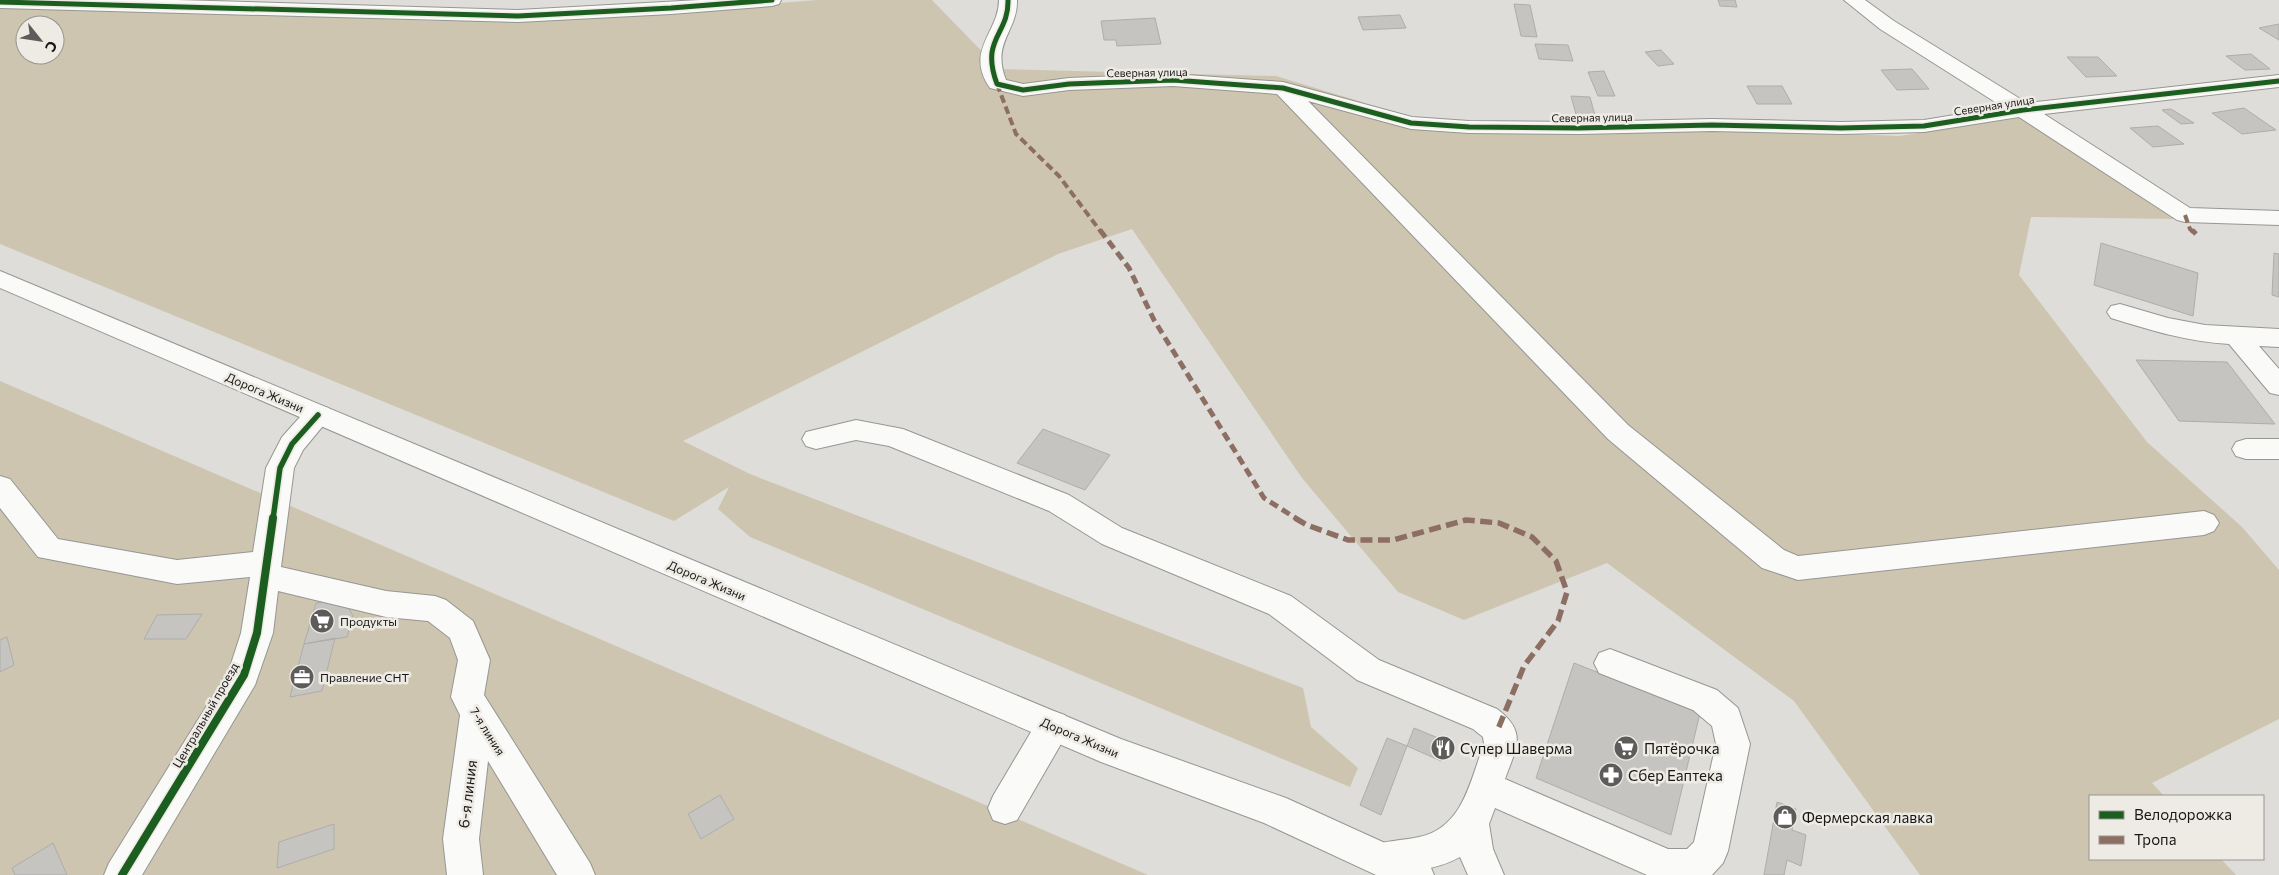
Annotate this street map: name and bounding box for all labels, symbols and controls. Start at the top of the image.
north arrow [15,15,65,65]
text: С [42,38,61,55]
street label: Северная улица [1106,65,1188,79]
street label: Северная улица [1953,92,2035,118]
street label: Северная улица [1551,110,1633,124]
street label: Дорога Жизни [224,369,306,415]
street label: Дорога Жизни [666,557,748,603]
supermarket icon: Продукты [309,608,335,634]
place label: Продукты [340,614,397,628]
street label: Центральный проезд [169,660,241,770]
office icon: Правление СНТ [289,664,315,690]
place label: Правление СНТ [320,670,409,684]
street label: 7-я линия [468,704,508,758]
street label: Дорога Жизни [1039,714,1121,760]
restaurant icon: Супер Шаверма [1430,735,1456,761]
supermarket icon: Пятёрочка [1613,735,1639,761]
place label: Супер Шаверма [1460,739,1572,757]
place label: Пятёрочка [1644,739,1719,757]
street label: 6-я линия [454,759,480,829]
pharmacy icon: Сбер Еаптека [1598,762,1624,788]
place label: Сбер Еаптека [1628,766,1723,784]
legend [2089,795,2264,860]
shop icon: Фермерская лавка [1772,804,1798,830]
text: Велодорожка [2134,805,2232,823]
place label: Фермерская лавка [1802,808,1933,826]
text: Тропа [2134,830,2176,848]

